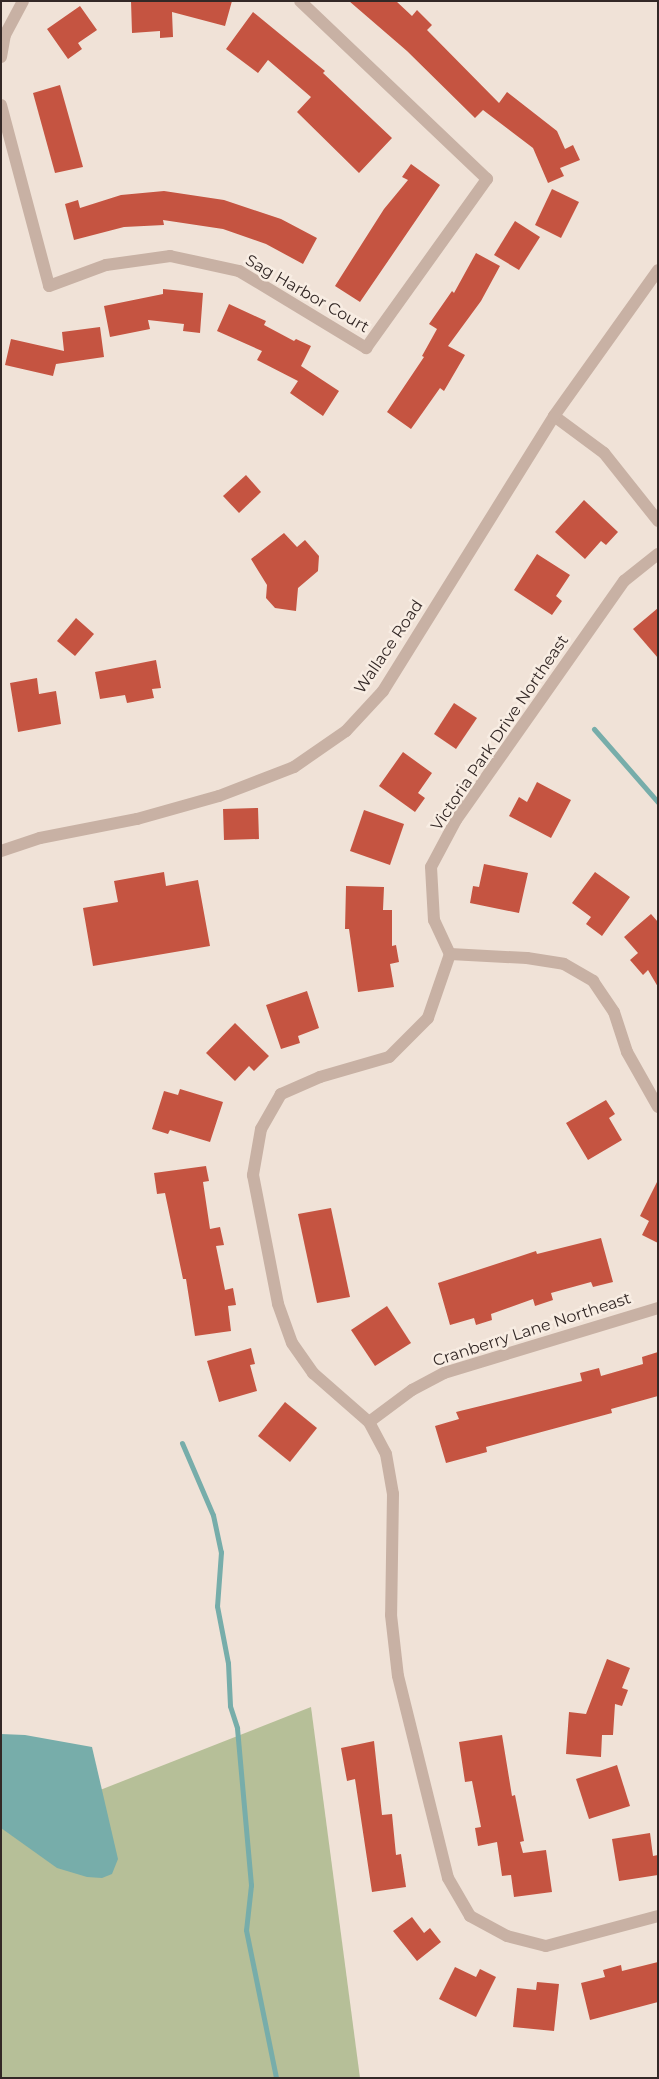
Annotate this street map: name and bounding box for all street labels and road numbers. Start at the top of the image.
street label: Sag Harbor Court [242,251,372,337]
street label: Wallace Road [351,596,427,698]
street label: Victoria Park Drive Northeast [427,632,573,834]
street label: Cranberry Lane Northeast [431,1289,633,1371]

